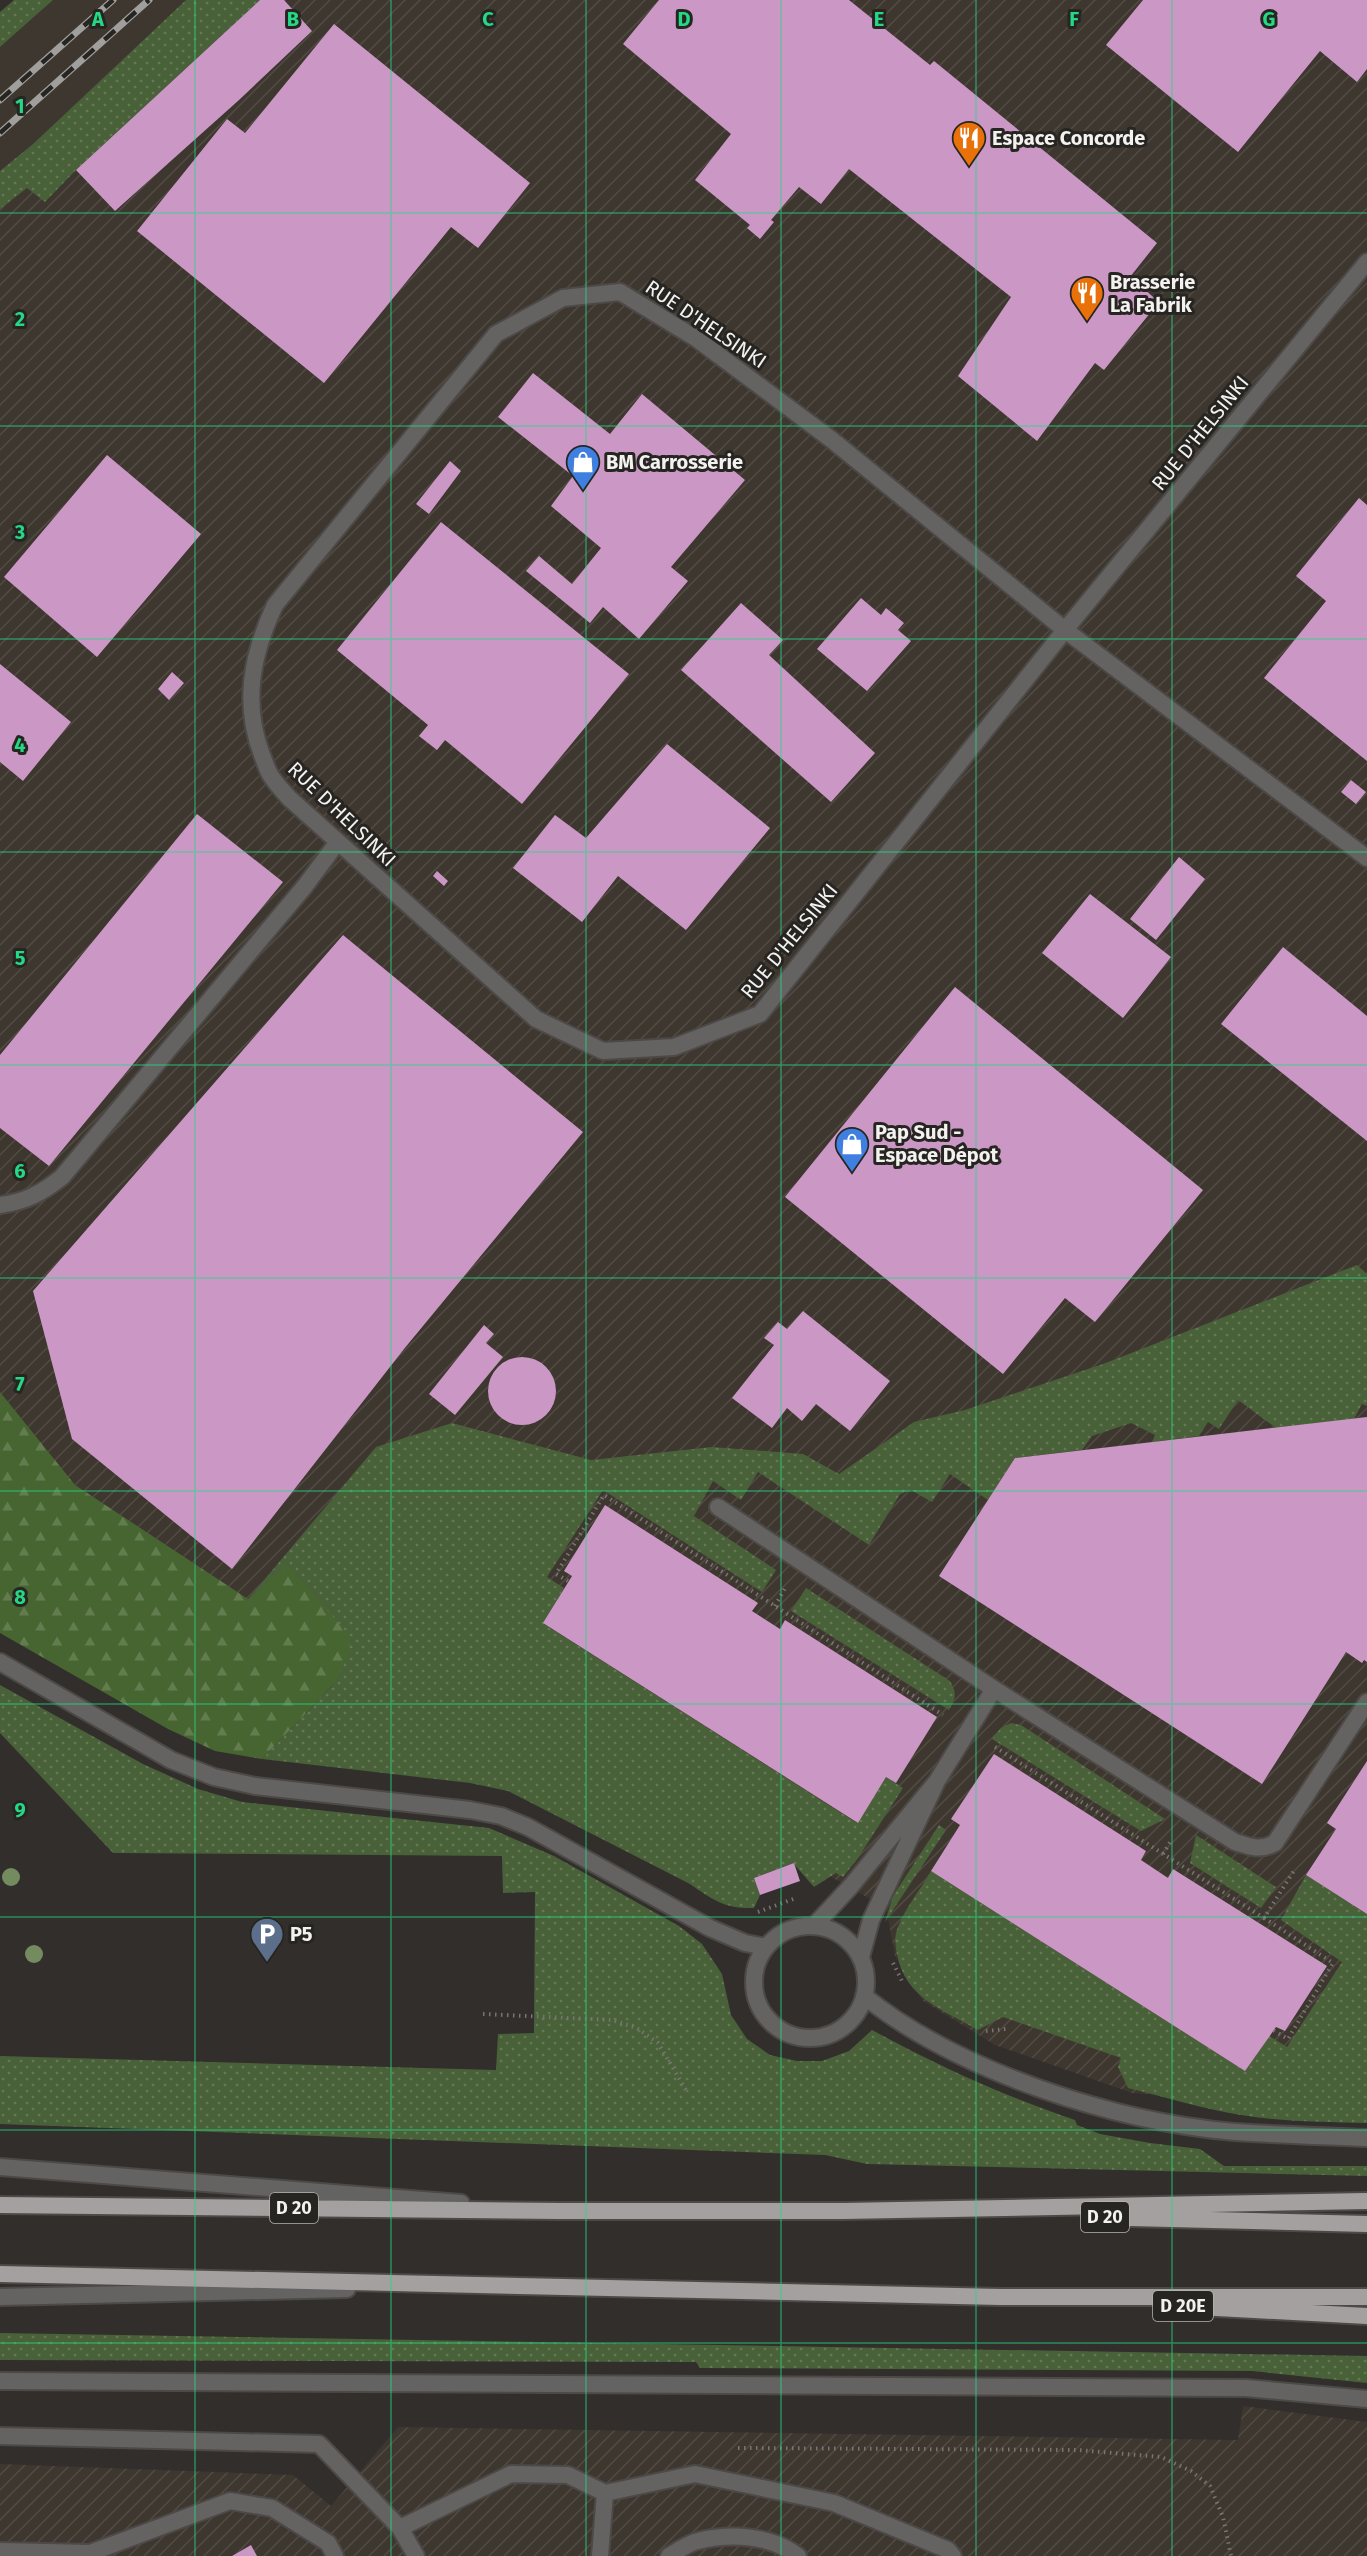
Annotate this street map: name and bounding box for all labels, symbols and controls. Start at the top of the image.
text: A [91,7,105,31]
text: B [287,7,299,31]
text: C [482,7,494,31]
text: D [677,7,691,31]
text: E [874,7,884,31]
text: F [1069,7,1079,31]
text: G [1263,7,1275,31]
text: 1 [15,94,25,118]
restaurant icon: Espace Concorde [951,120,987,167]
place label: Espace Concorde [992,126,1145,150]
place label: Brasserie La Fabrik [1110,270,1195,317]
street label: RUE D'HELSINKI [641,275,771,373]
restaurant icon: Brasserie La Fabrik [1069,275,1105,322]
text: 2 [15,307,25,331]
street label: RUE D'HELSINKI [1146,371,1254,495]
shop icon: BM Carrosserie [565,444,601,491]
place label: BM Carrosserie [606,450,743,474]
text: 3 [14,520,25,544]
text: 4 [14,733,26,757]
street label: RUE D'HELSINKI [283,757,401,871]
street label: RUE D'HELSINKI [735,879,843,1003]
text: 5 [15,946,26,970]
place label: Pap Sud - Espace Dépot [875,1120,998,1167]
shop icon: Pap Sud - Espace Dépot [834,1126,870,1173]
text: 6 [14,1159,26,1183]
text: 7 [15,1372,25,1396]
text: 8 [14,1585,26,1609]
text: 9 [14,1798,26,1822]
parking icon: P5 [249,1916,285,1963]
place label: P5 [290,1922,313,1946]
road number: D 20 [270,2193,318,2223]
road number: D 20 [1081,2202,1129,2232]
road number: D 20E [1153,2291,1213,2321]

